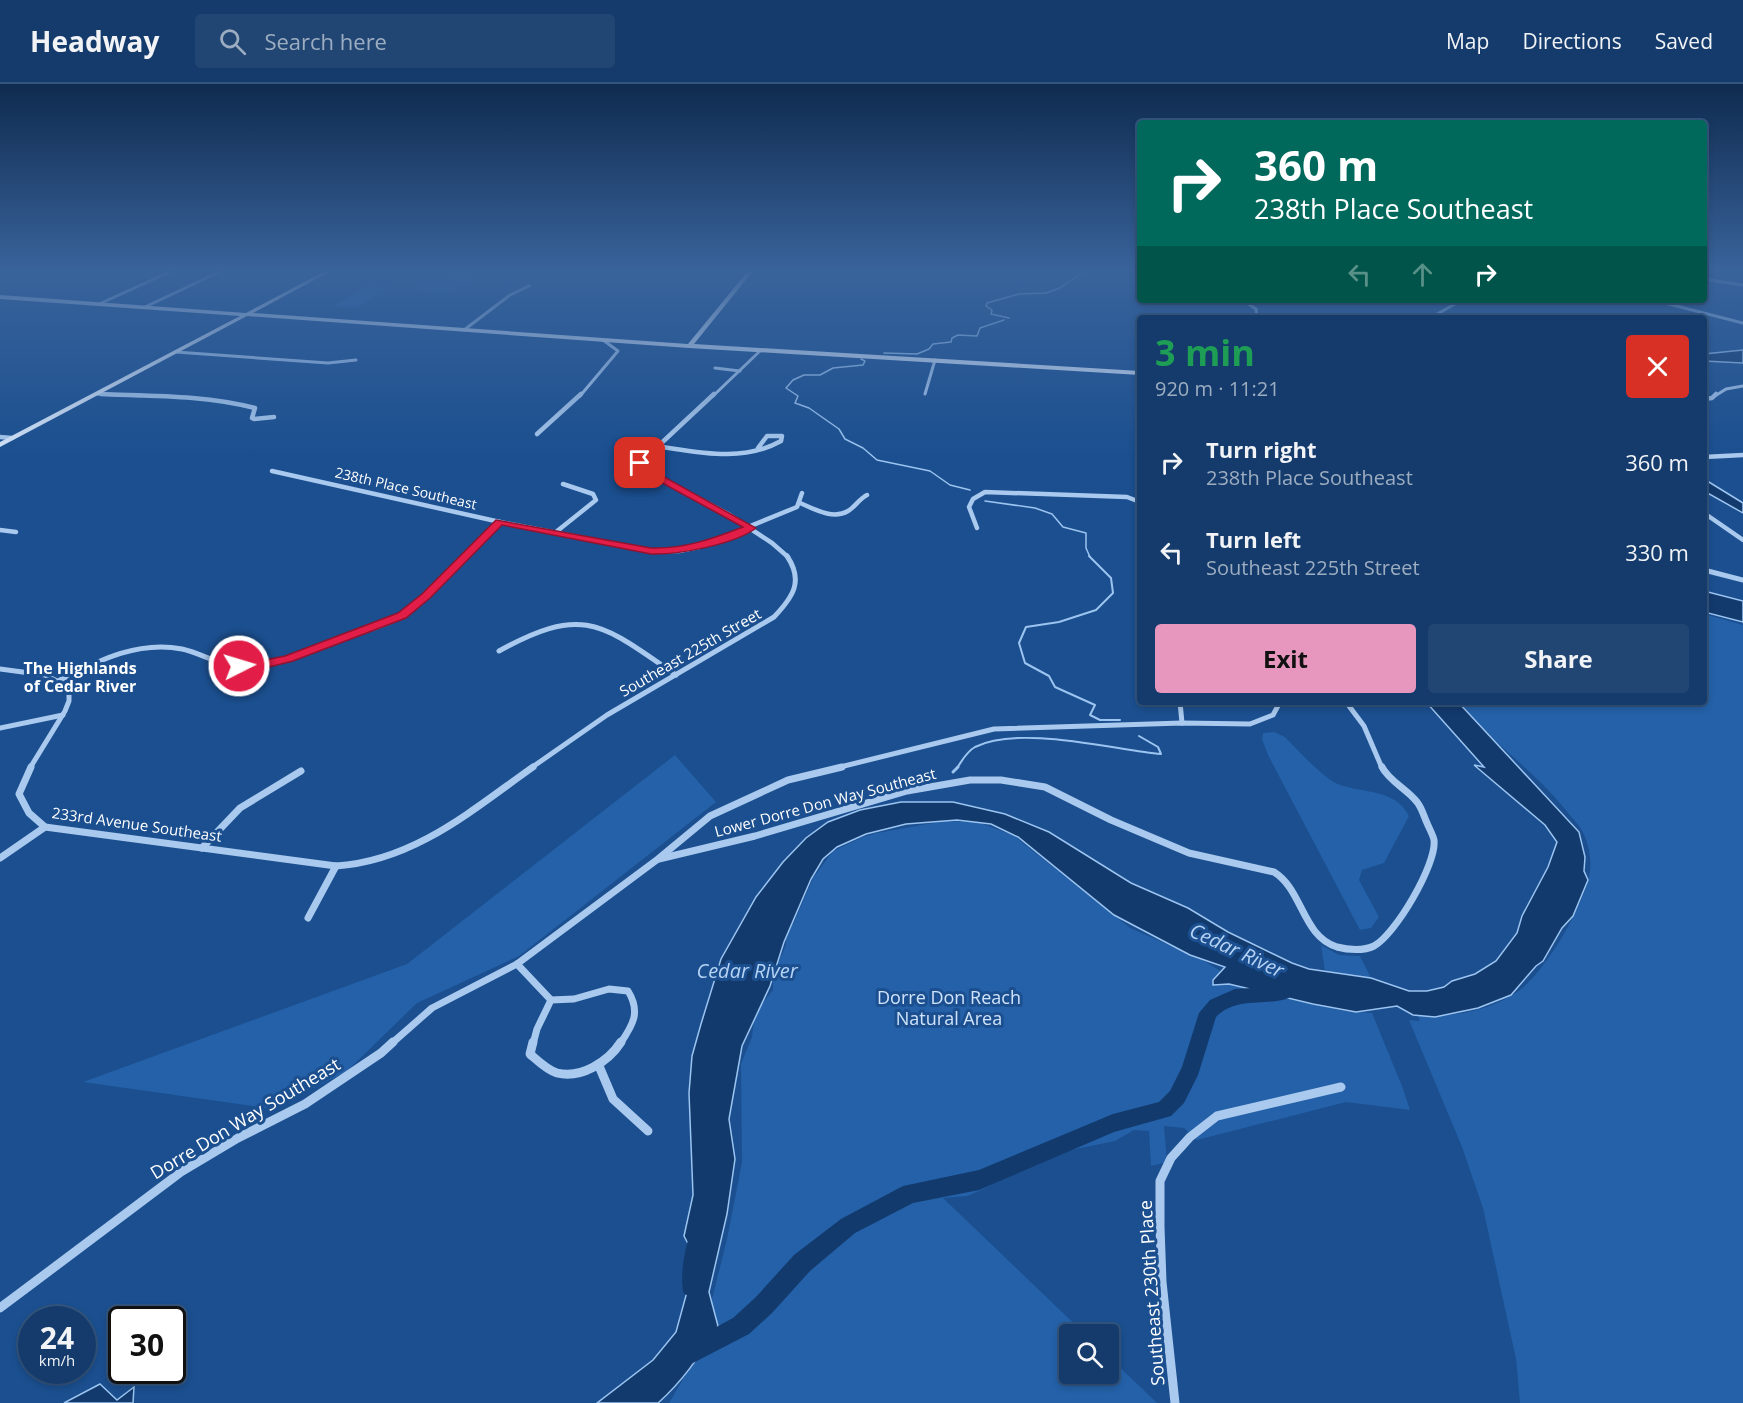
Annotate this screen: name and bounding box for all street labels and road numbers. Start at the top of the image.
street label: 238th Place Southeast [333,462,479,514]
street label: Southeast 225th Street [616,603,764,701]
street label: Lower Dorre Don Way Southeast [712,763,938,841]
street label: 233rd Avenue Southeast [51,802,223,846]
street label: Dorre Don Way Southeast [146,1052,344,1184]
street label: Southeast 230th Place [1133,1199,1169,1387]

